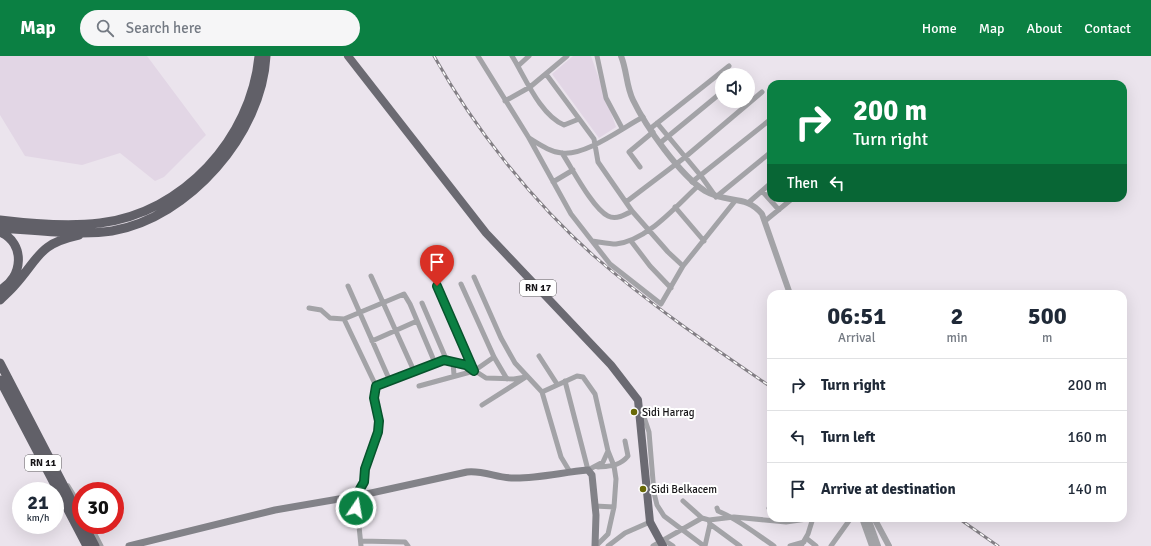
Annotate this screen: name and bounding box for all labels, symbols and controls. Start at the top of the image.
search box [80,10,360,46]
text: Map [20,16,56,40]
icon: search [94,17,116,39]
text: Search here [126,19,201,37]
text: Home [922,20,957,37]
text: Map [979,20,1004,37]
text: About [1026,20,1062,37]
text: Contact [1084,20,1131,37]
map controls [715,68,755,108]
button: sound [715,68,755,108]
text: 200 m [853,94,927,128]
icon: right [787,96,839,148]
text: Turn right [853,128,928,150]
icon: left [826,172,848,194]
text: Then [787,174,818,192]
pin [420,245,454,286]
icon: arrive [426,251,448,273]
road number: RN 17 [520,280,556,296]
text: 06:51 [827,301,886,331]
text: 2 [951,301,963,331]
text: 500 [1028,301,1067,331]
text: Arrival [838,330,875,346]
text: min [947,330,968,346]
text: m [1042,330,1052,346]
icon: right [787,374,809,396]
text: Turn right [821,376,886,394]
text: 200 m [1067,376,1107,394]
place label: Sidi Harrag [642,406,695,419]
marker: Sidi Harrag [629,407,639,417]
icon: left [787,426,809,448]
text: Turn left [821,428,875,446]
text: 160 m [1067,428,1107,446]
road number: RN 11 [25,455,61,471]
icon: arrive [787,478,809,500]
text: Arrive at destination [821,480,956,498]
text: 140 m [1067,480,1107,498]
speed limit sign: 30 [72,482,124,534]
place label: Sidi Belkacem [651,483,717,496]
marker: Sidi Belkacem [638,484,648,494]
position arrow [335,487,377,529]
text: 21 [27,490,49,515]
text: km/h [27,512,49,524]

